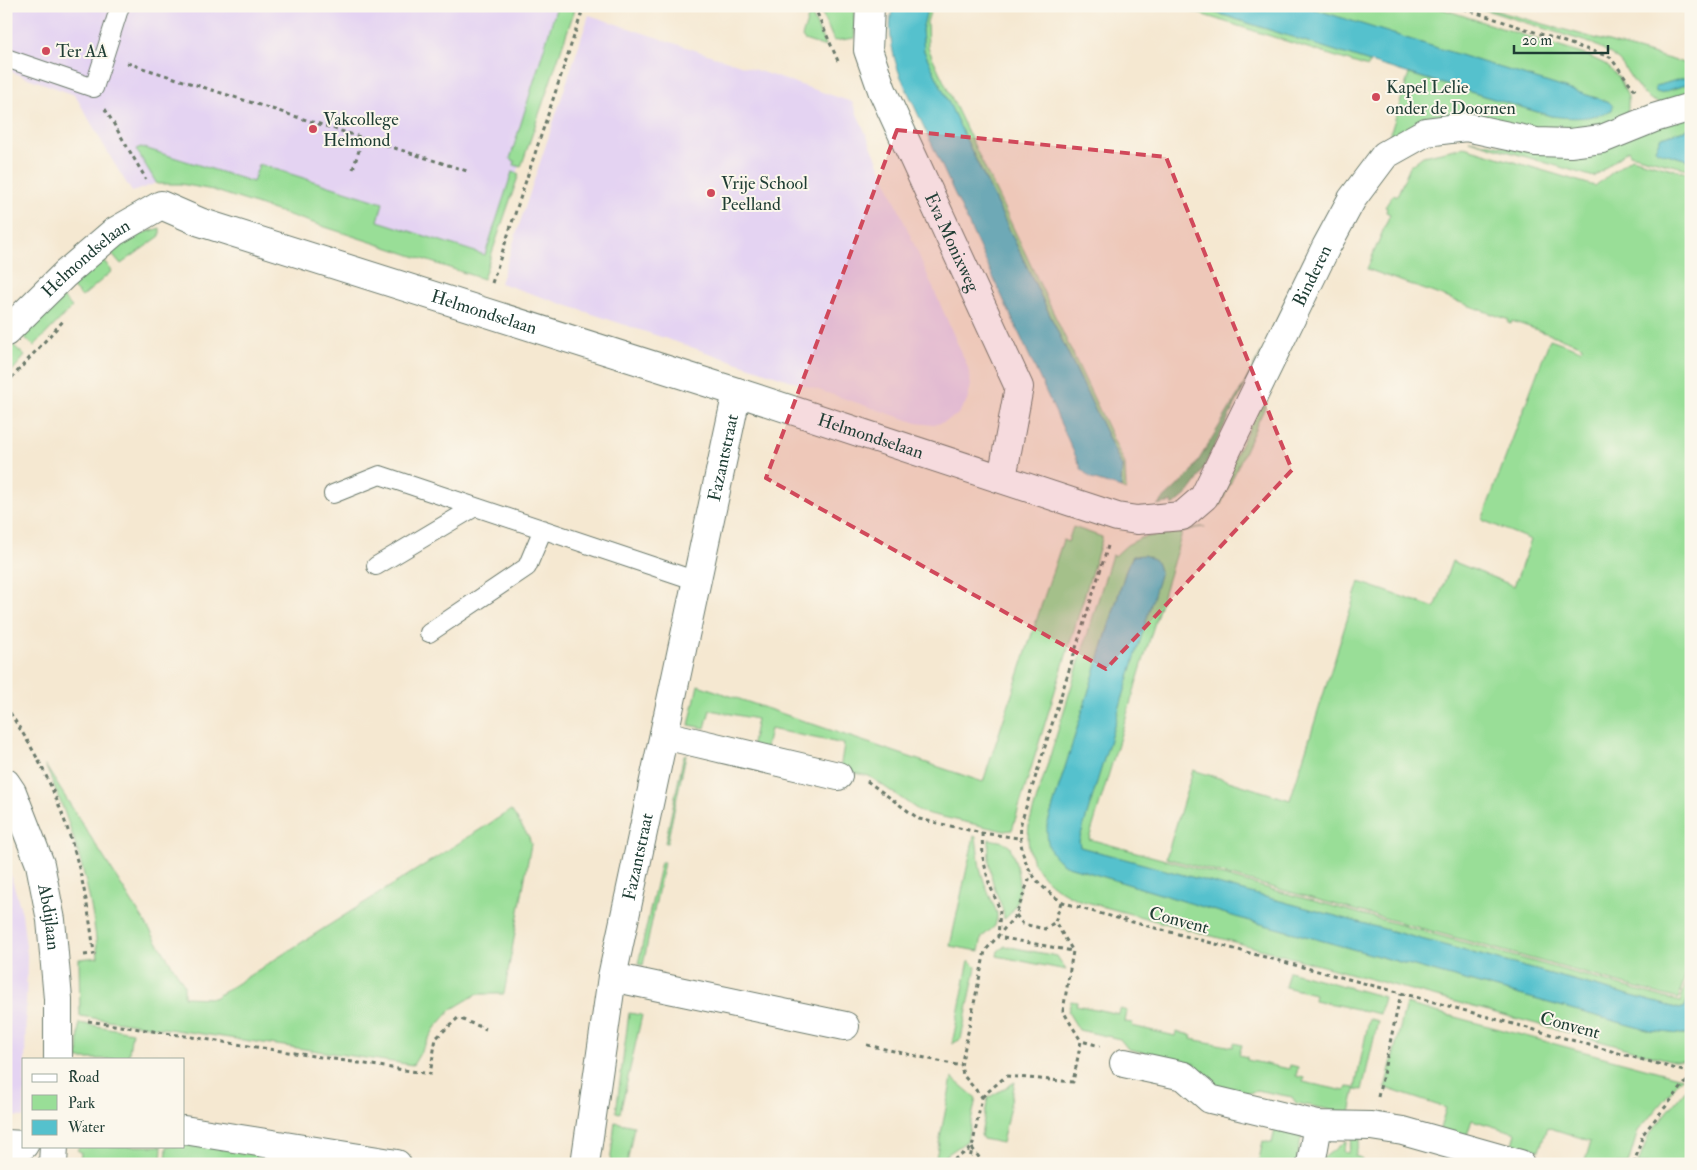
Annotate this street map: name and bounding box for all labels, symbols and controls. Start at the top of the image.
scale bar [1514,22,1608,54]
text: 20 m [1522,31,1552,50]
place label: Ter AA [56,40,109,63]
marker: Ter AA [40,45,52,57]
place label: Kapel Lelie onder de Doornen [1386,76,1516,120]
marker: Kapel Lelie onder de Doornen [1370,91,1382,103]
place label: Vakcollege Helmond [323,108,399,152]
marker: Vakcollege Helmond [307,123,319,135]
place label: Vrije School Peelland [721,172,808,216]
marker: Vrije School Peelland [705,187,717,199]
street label: Eva Monixweg [919,189,985,297]
street label: Helmondselaan [37,214,134,303]
street label: Binderen [1288,241,1337,310]
street label: Helmondselaan [428,285,540,340]
street label: Helmondselaan [815,408,926,465]
street label: Fazantstraat [703,412,744,504]
street label: Fazantstraat [618,811,659,903]
street label: Abdijlaan [32,881,65,951]
street label: Convent [1146,901,1211,940]
street label: Convent [1537,1006,1602,1045]
legend [22,1058,185,1148]
text: Road [68,1068,100,1087]
text: Park [68,1094,95,1113]
text: Water [67,1118,105,1137]

